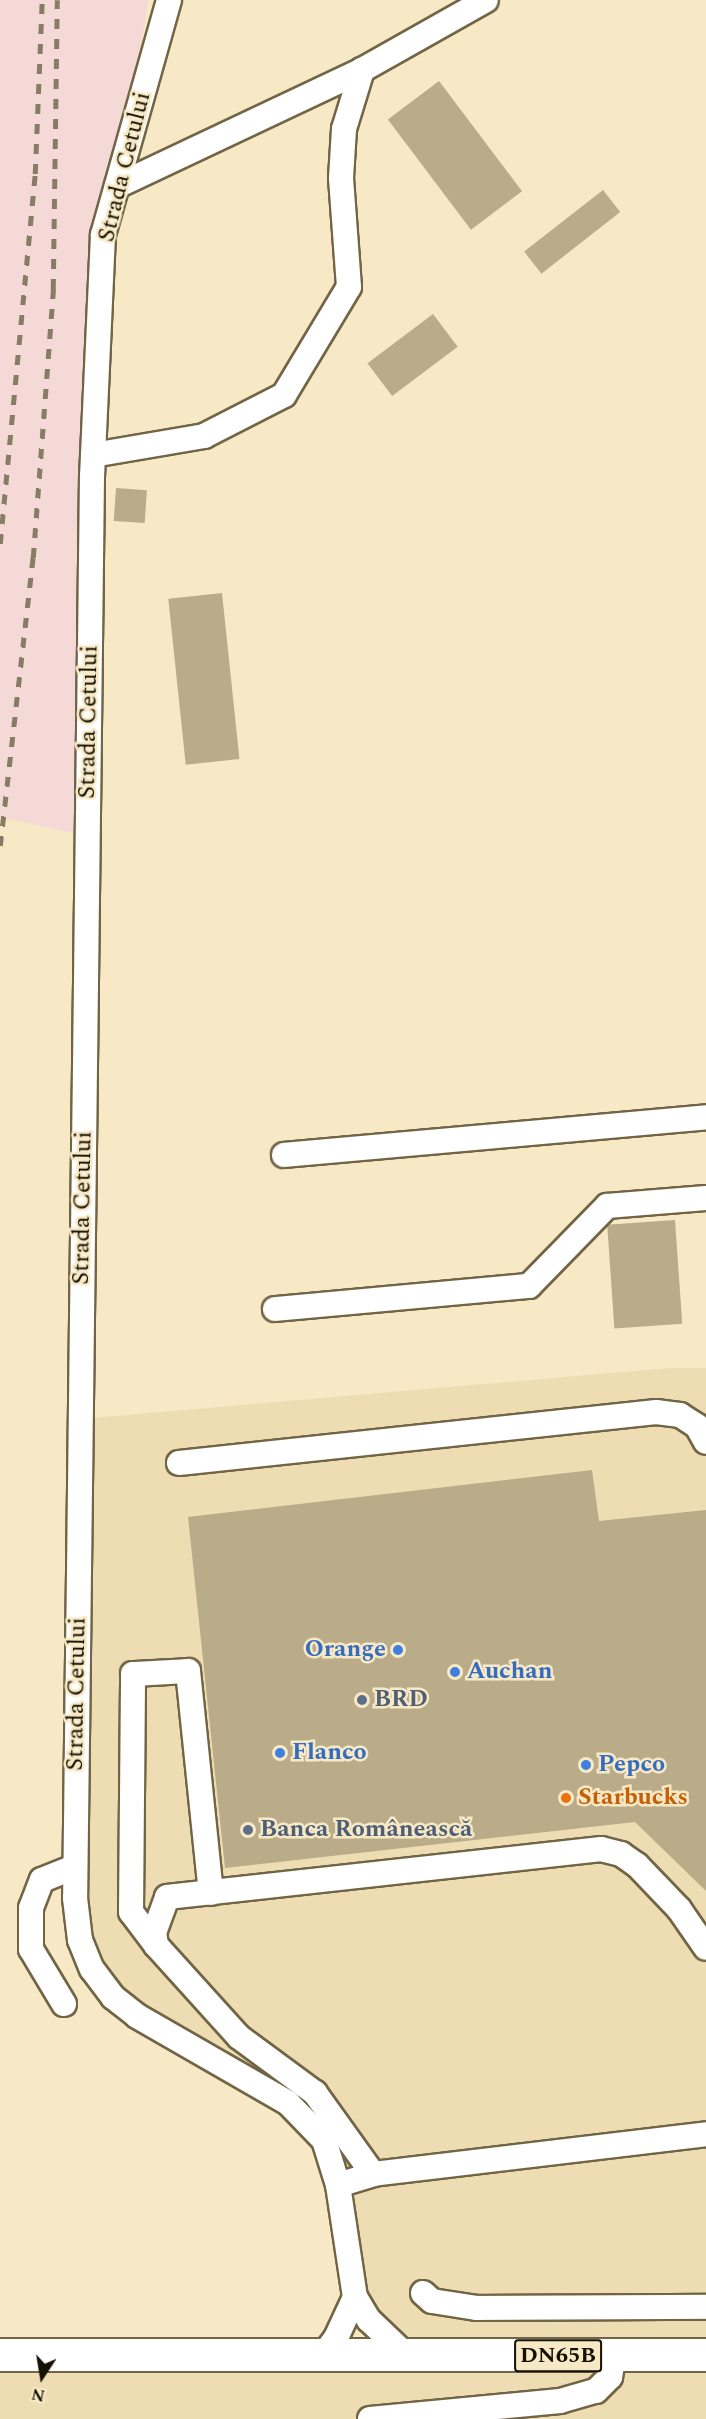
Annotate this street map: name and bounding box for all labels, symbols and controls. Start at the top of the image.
street label: Strada Cetului [92,89,158,245]
street label: Strada Cetului [73,645,105,799]
street label: Strada Cetului [67,1131,99,1285]
street label: Strada Cetului [61,1617,93,1771]
place label: Orange [305,1636,386,1664]
marker: Orange [391,1643,405,1657]
place label: Auchan [467,1658,553,1686]
marker: Auchan [448,1665,462,1679]
place label: BRD [374,1686,428,1714]
marker: BRD [355,1693,369,1707]
place label: Flanco [292,1739,367,1767]
marker: Flanco [273,1746,287,1760]
place label: Pepco [598,1751,665,1779]
marker: Pepco [579,1758,593,1772]
place label: Starbucks [578,1784,688,1812]
marker: Starbucks [559,1791,573,1805]
place label: Banca Românească [260,1816,472,1844]
marker: Banca Românească [241,1823,255,1837]
road number: DN65B [513,2337,603,2375]
north arrow [12,2347,72,2407]
text: N [29,2382,47,2408]

